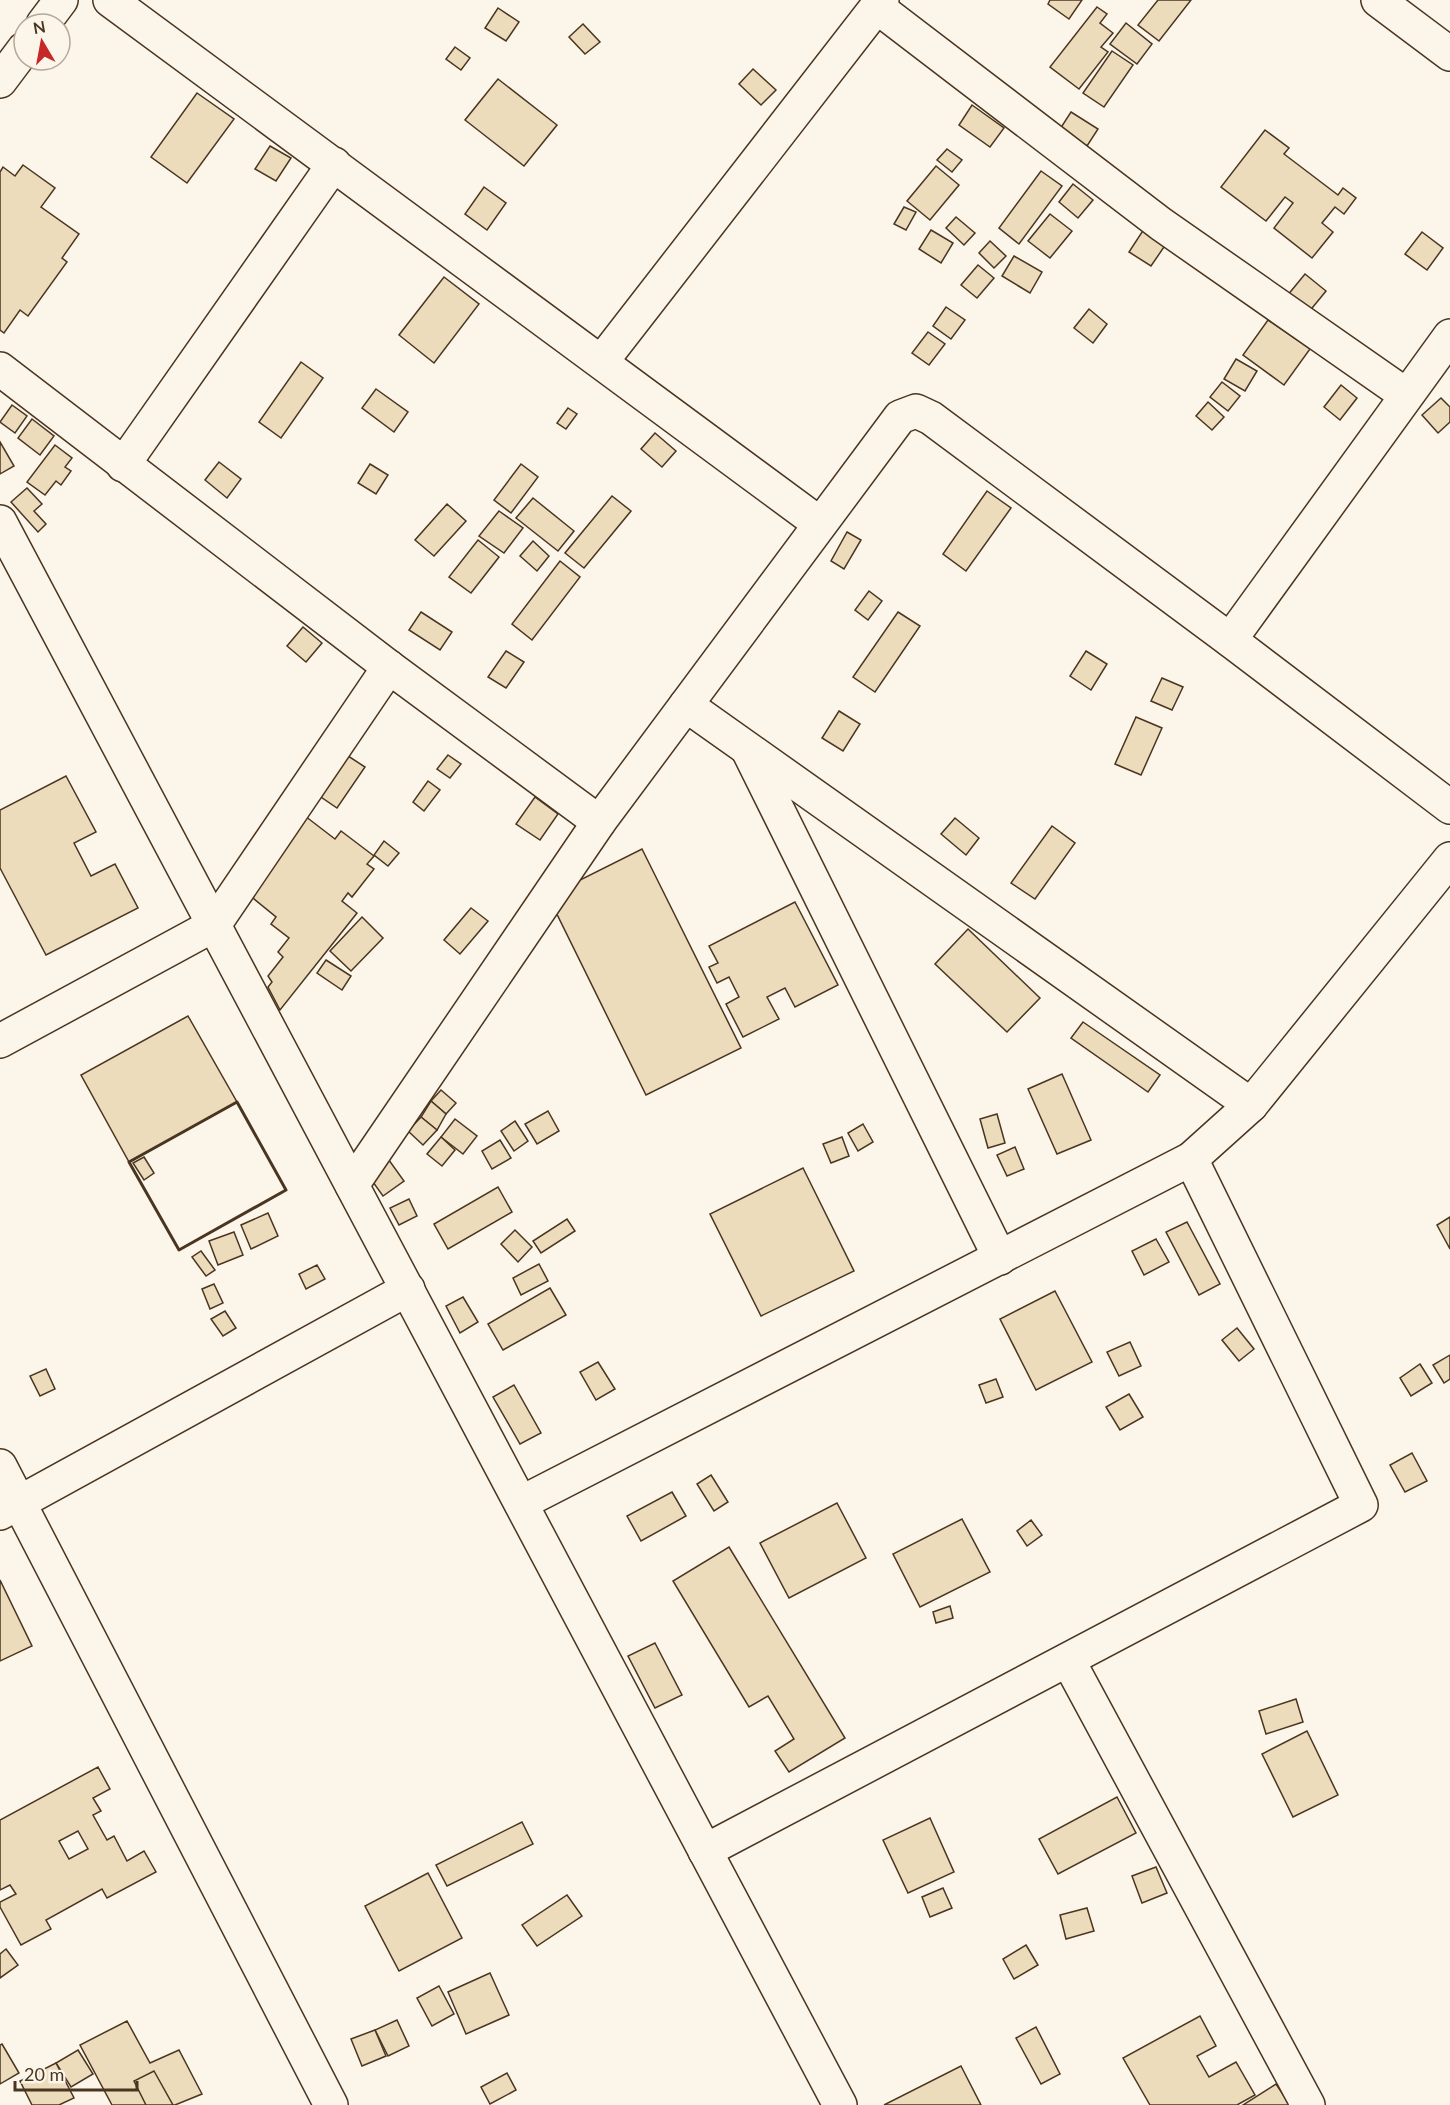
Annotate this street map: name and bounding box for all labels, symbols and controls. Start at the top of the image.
north arrow [12,12,72,72]
text: N [32,16,47,37]
scale bar [15,2054,136,2092]
text: 20 m [24,2063,64,2085]

